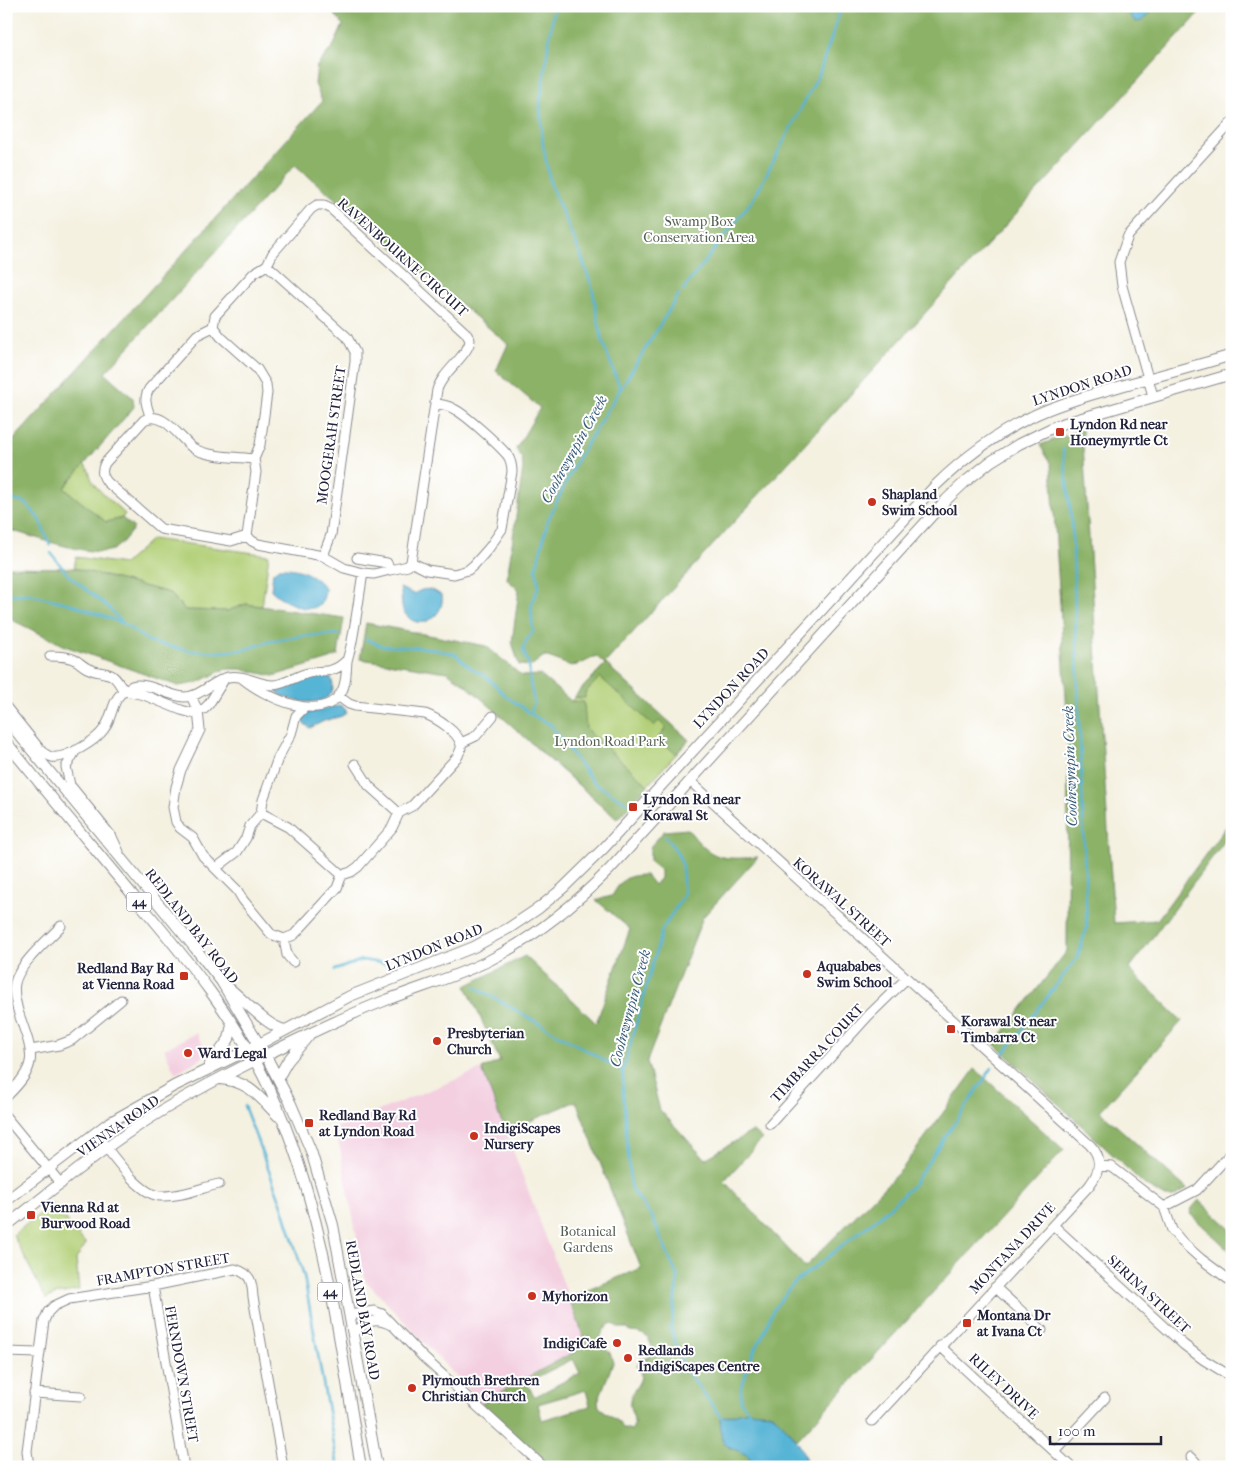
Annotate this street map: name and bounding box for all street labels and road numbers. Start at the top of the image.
street label: RAVENBOURNE CIRCUIT [334,194,472,321]
street label: LYNDON ROAD [1030,361,1134,410]
street label: MOOGERAH STREET [313,364,350,506]
street label: LYNDON ROAD [690,644,773,732]
street label: KORAWAL STREET [789,854,894,951]
street label: REDLAND BAY ROAD [141,865,242,988]
road number: 44 [126,892,152,912]
street label: LYNDON ROAD [383,920,486,975]
street label: TIMBARRA COURT [767,1000,868,1106]
street label: VIENNA ROAD [73,1092,163,1162]
street label: MONTANA DRIVE [966,1199,1059,1298]
street label: REDLAND BAY ROAD [342,1239,383,1382]
street label: FRAMPTON STREET [95,1249,232,1290]
street label: SERINA STREET [1104,1252,1194,1338]
road number: 44 [318,1282,342,1301]
street label: FERNDOWN STREET [161,1304,202,1445]
street label: RILEY DRIVE [965,1350,1042,1423]

